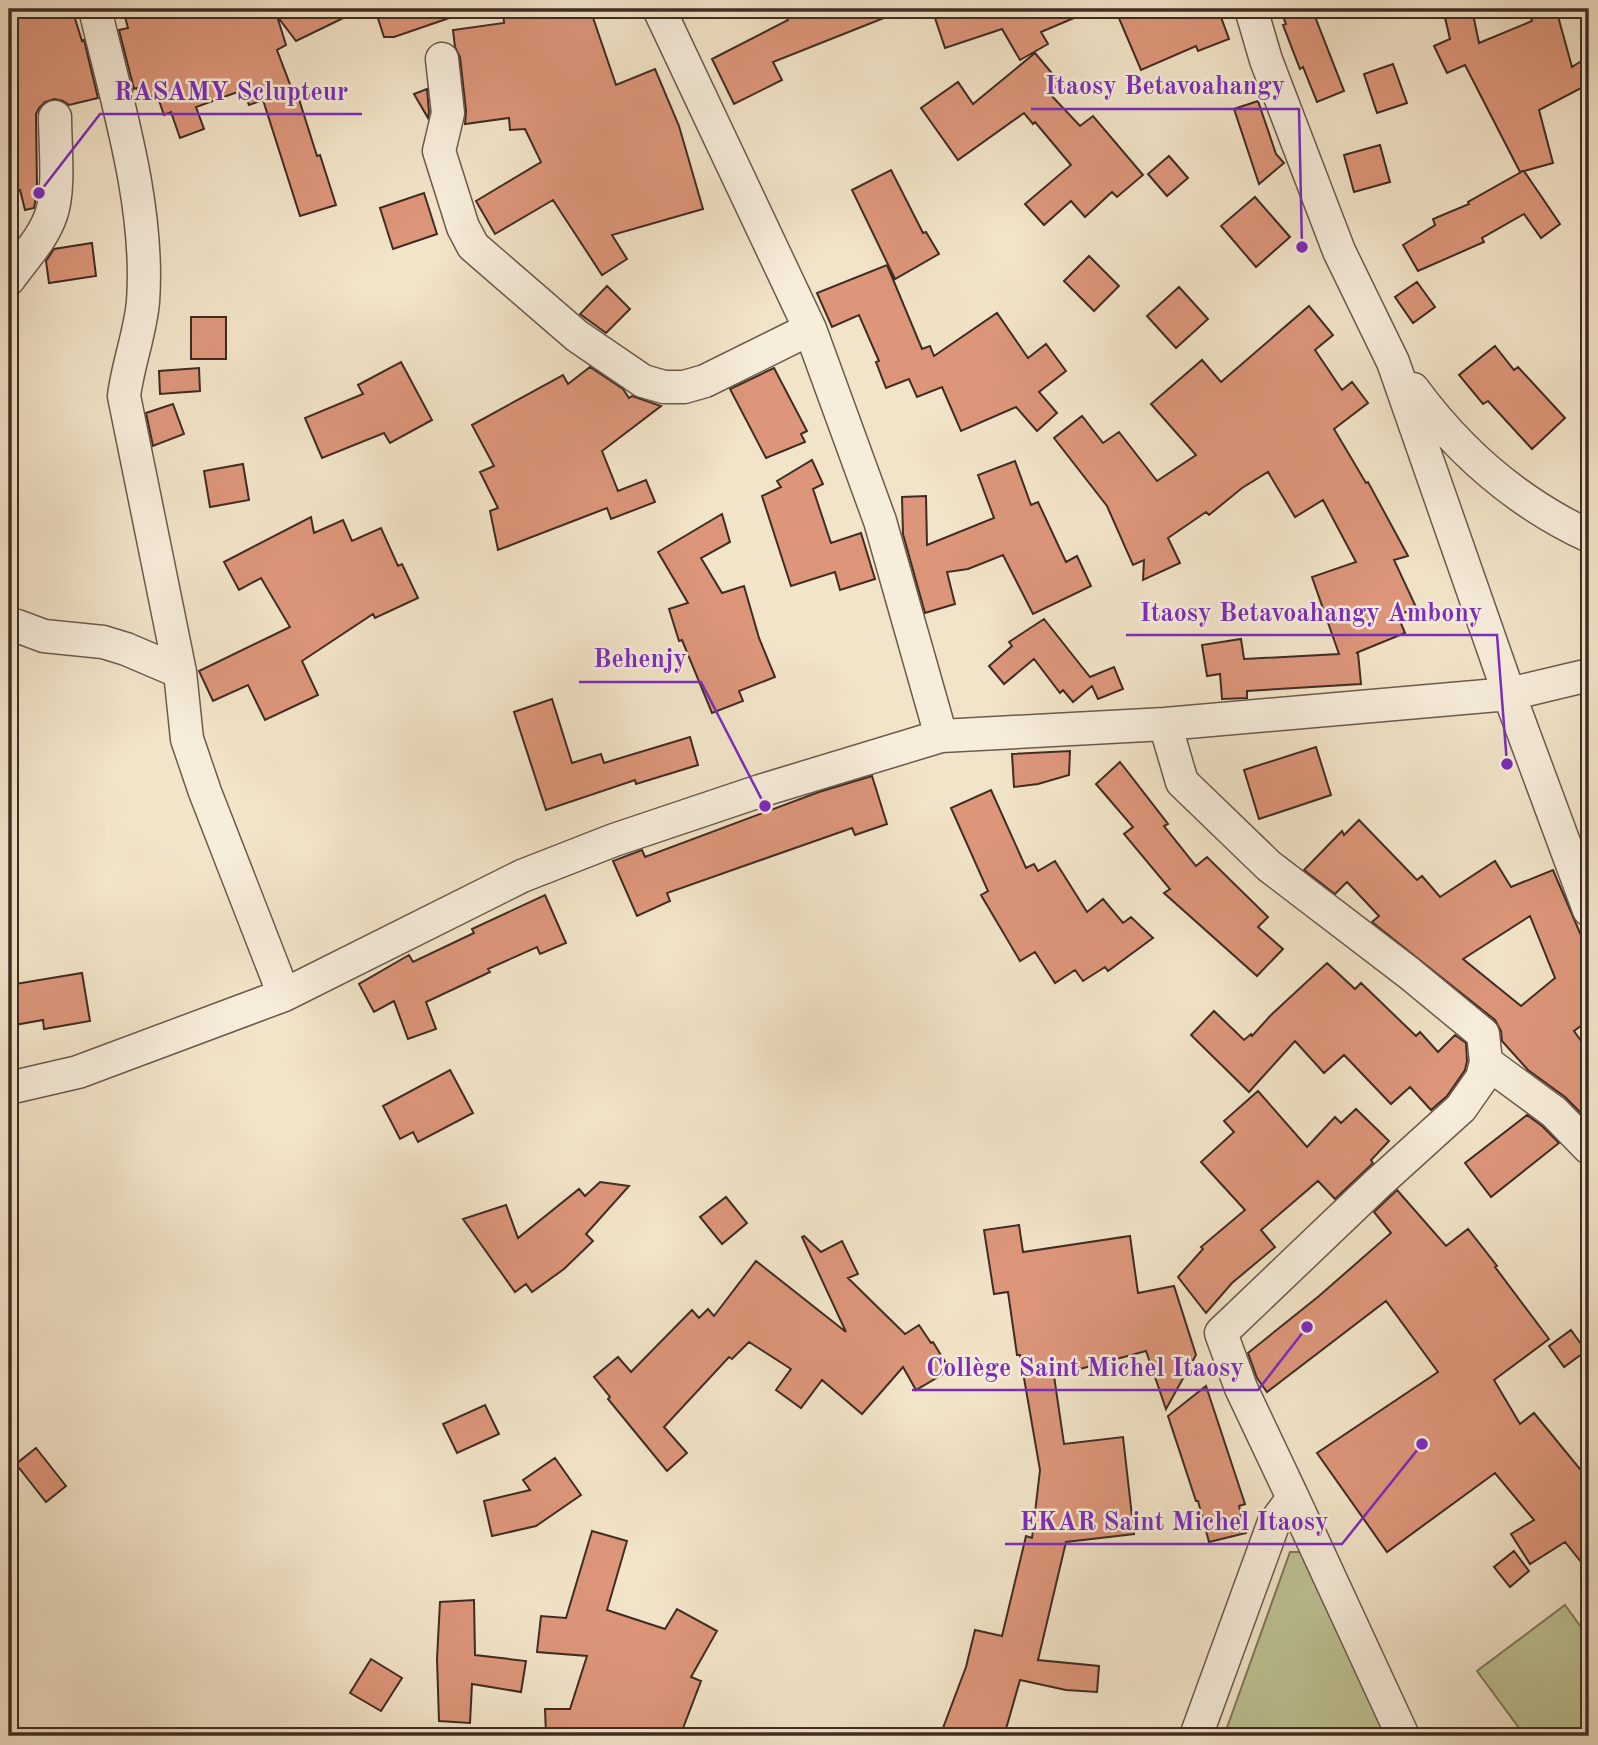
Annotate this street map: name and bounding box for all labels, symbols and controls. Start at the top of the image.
callout: Itaosy Betavoahangy [1031,62,1299,109]
callout: RASAMY Sclupteur [100,67,362,114]
text: Itaosy Betavoahangy [1045,74,1285,100]
text: RASAMY Sclupteur [114,80,348,106]
callout: Itaosy Betavoahangy Ambony [1126,588,1497,635]
text: Itaosy Betavoahangy Ambony [1140,601,1482,627]
callout: Behenjy [579,635,701,682]
text: Behenjy [593,647,687,673]
callout: Collège Saint Michel Itaosy [912,1343,1258,1390]
text: Collège Saint Michel Itaosy [926,1356,1244,1382]
callout: EKAR Saint Michel Itaosy [1005,1497,1342,1544]
text: EKAR Saint Michel Itaosy [1019,1510,1329,1536]

